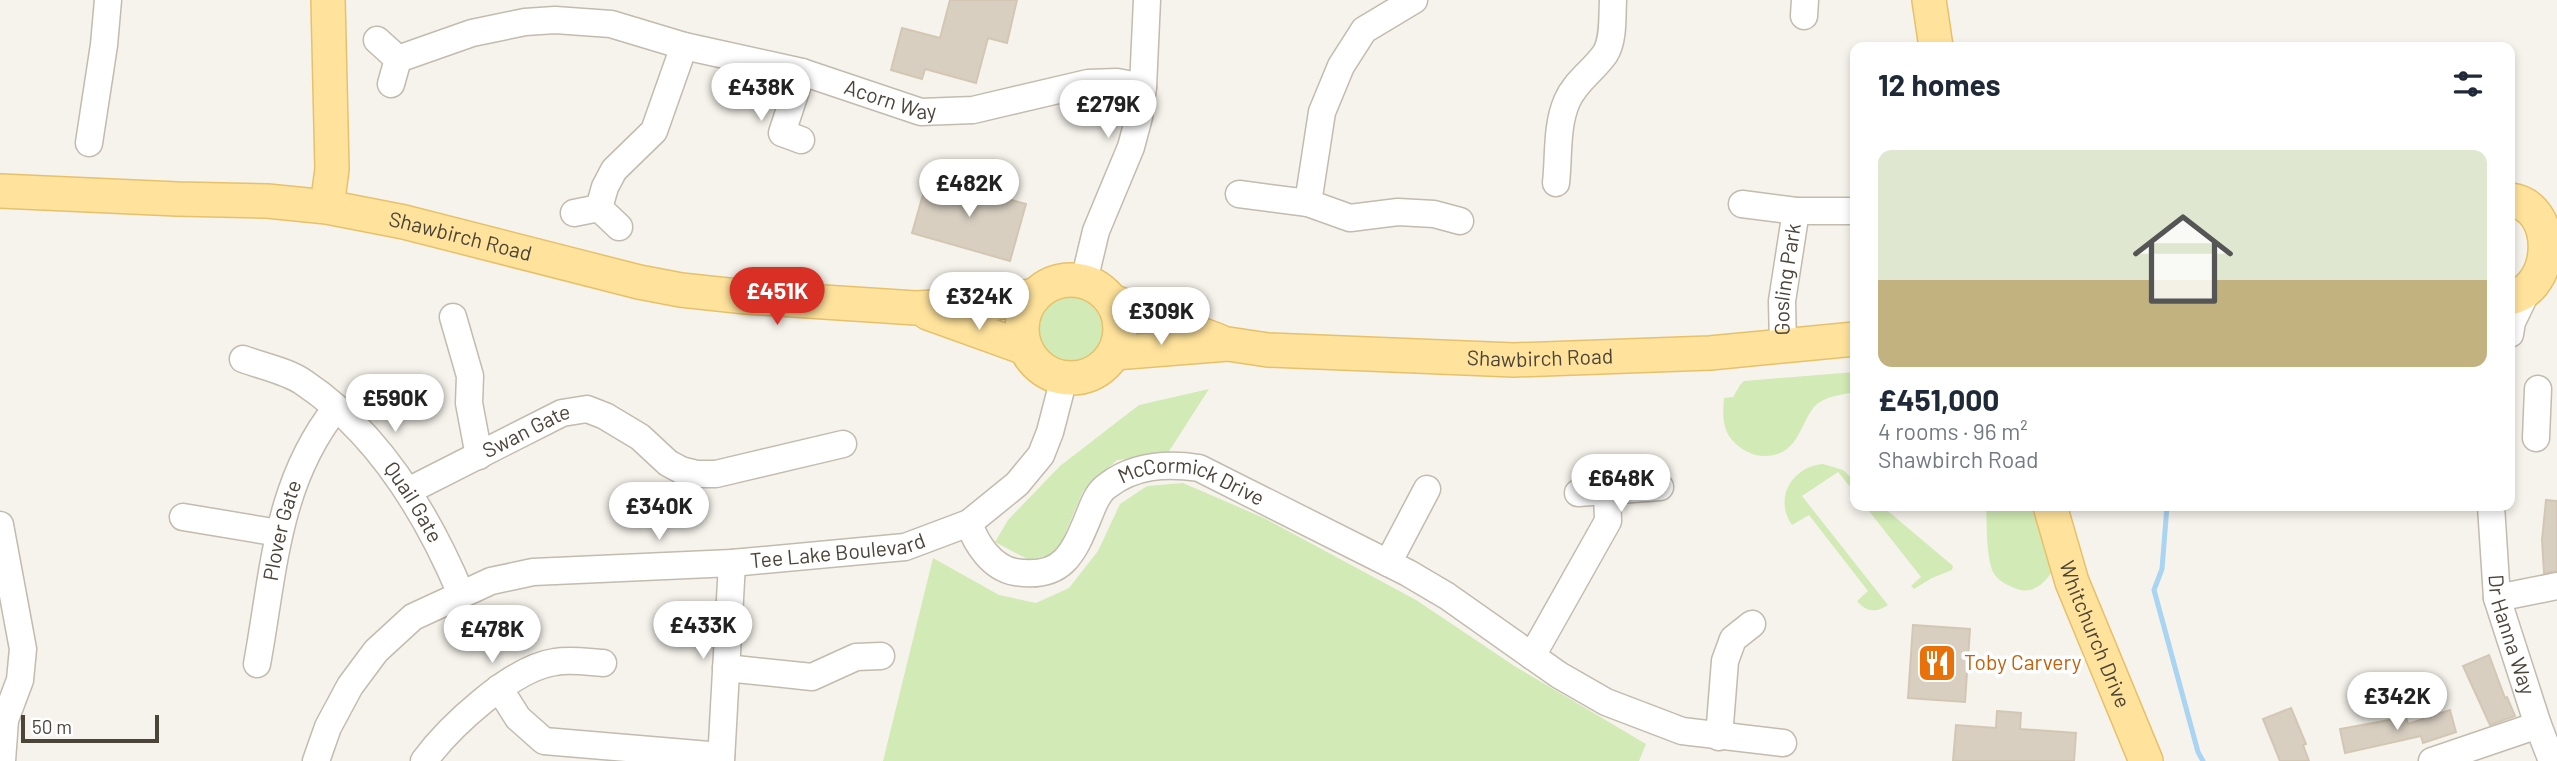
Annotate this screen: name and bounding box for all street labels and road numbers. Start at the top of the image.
street label: Acorn Way [841,73,937,123]
street label: Shawbirch Road [387,205,535,265]
street label: Gosling Park [1768,221,1805,336]
street label: Shawbirch Road [1466,342,1614,371]
street label: Swan Gate [478,398,572,462]
street label: McCormick Drive [1113,452,1269,510]
street label: Quail Gate [380,456,449,546]
street label: Plover Gate [257,476,305,582]
street label: Tee Lake Boulevard [749,527,929,572]
street label: Whitchurch Drive [2055,557,2137,711]
street label: Dr Hanna Way [2484,574,2541,698]

